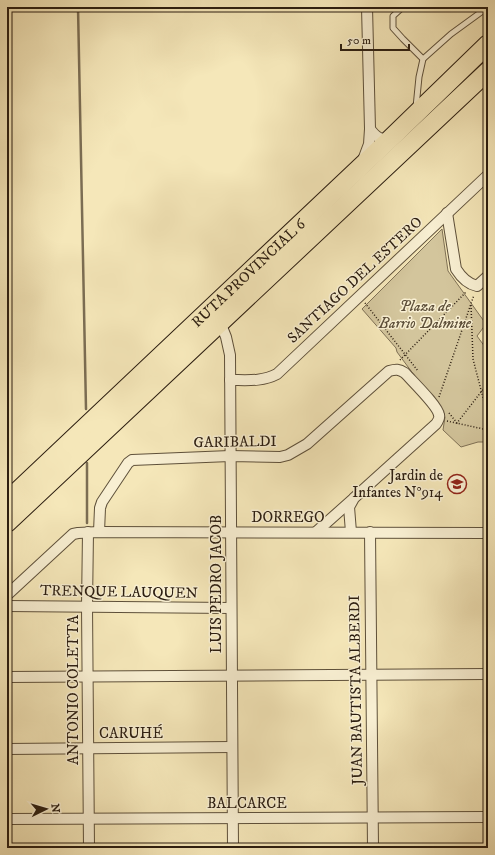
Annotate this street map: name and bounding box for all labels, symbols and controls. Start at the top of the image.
scale bar [341,26,409,52]
text: 50 m [347,33,371,48]
street label: SANTIAGO DEL ESTERO [284,212,426,348]
street label: RUTA PROVINCIAL 6 [187,214,310,331]
park label: Plaza de Barrio Dalmine [378,297,472,333]
street label: GARIBALDI [193,432,277,452]
place label: Jardin de Infantes N°914 [352,466,443,502]
school or university icon: Jardin de Infantes N°914 [446,473,468,495]
street label: DORREGO [251,508,325,527]
street label: LUIS PEDRO JACOB [207,515,226,653]
street label: TRENQUE LAUQUEN [40,581,198,603]
street label: JUAN BAUTISTA ALBERDI [345,595,367,787]
street label: ANTONIO COLETTA [64,615,83,765]
street label: CARUHÉ [99,724,163,743]
north arrow [26,789,66,829]
street label: BALCARCE [207,794,287,813]
text: N [48,803,62,813]

